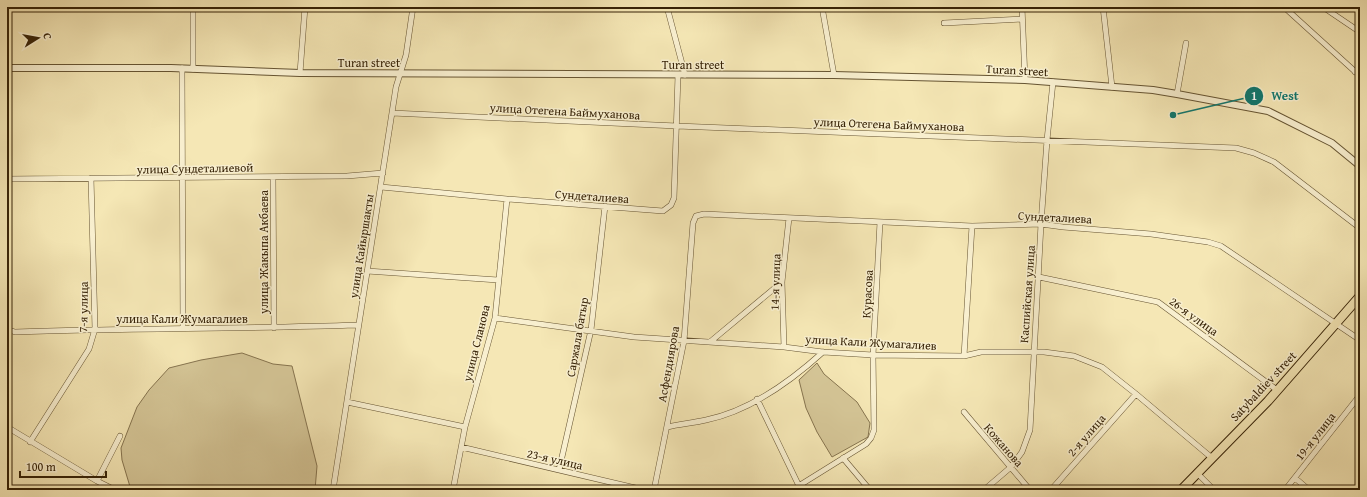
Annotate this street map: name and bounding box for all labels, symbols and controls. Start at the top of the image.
north arrow [18,18,58,58]
text: С [39,32,56,41]
street label: Turan street [338,54,401,71]
street label: Turan street [662,56,725,73]
street label: Turan street [985,60,1049,80]
callout: West [1244,83,1307,108]
text: West [1271,86,1299,105]
text: 1 [1251,87,1257,104]
street label: улица Отегена Баймуханова [488,99,641,123]
street label: улица Отегена Баймуханова [812,113,965,135]
street label: улица Сундеталиевой [135,158,254,178]
street label: Сундеталиева [554,185,630,207]
street label: улица Жакыпа Акбаева [255,190,272,315]
street label: улица Кайыршакты [344,192,378,300]
street label: Сундеталиева [1018,207,1093,227]
street label: Каспийская улица [1015,244,1039,343]
street label: 14-я улица [766,253,784,311]
street label: Курасова [857,269,877,319]
street label: 7-я улица [74,281,92,333]
street label: 26-я улица [1166,292,1222,340]
street label: Саржала батыр [562,295,592,378]
street label: улица Сланова [458,303,494,384]
street label: улица Кали Жумагалиев [115,310,248,327]
street label: Асфендиярова [653,324,683,403]
street label: улица Кали Жумагалиев [804,330,937,354]
street label: Satybaldiev street [1226,347,1301,425]
street label: 19-я улица [1291,408,1339,464]
street label: 2-я улица [1063,410,1109,460]
street label: Кожанова [980,420,1028,471]
street label: 23-я улица [525,444,585,474]
scale bar [20,453,106,479]
text: 100 m [26,458,56,475]

